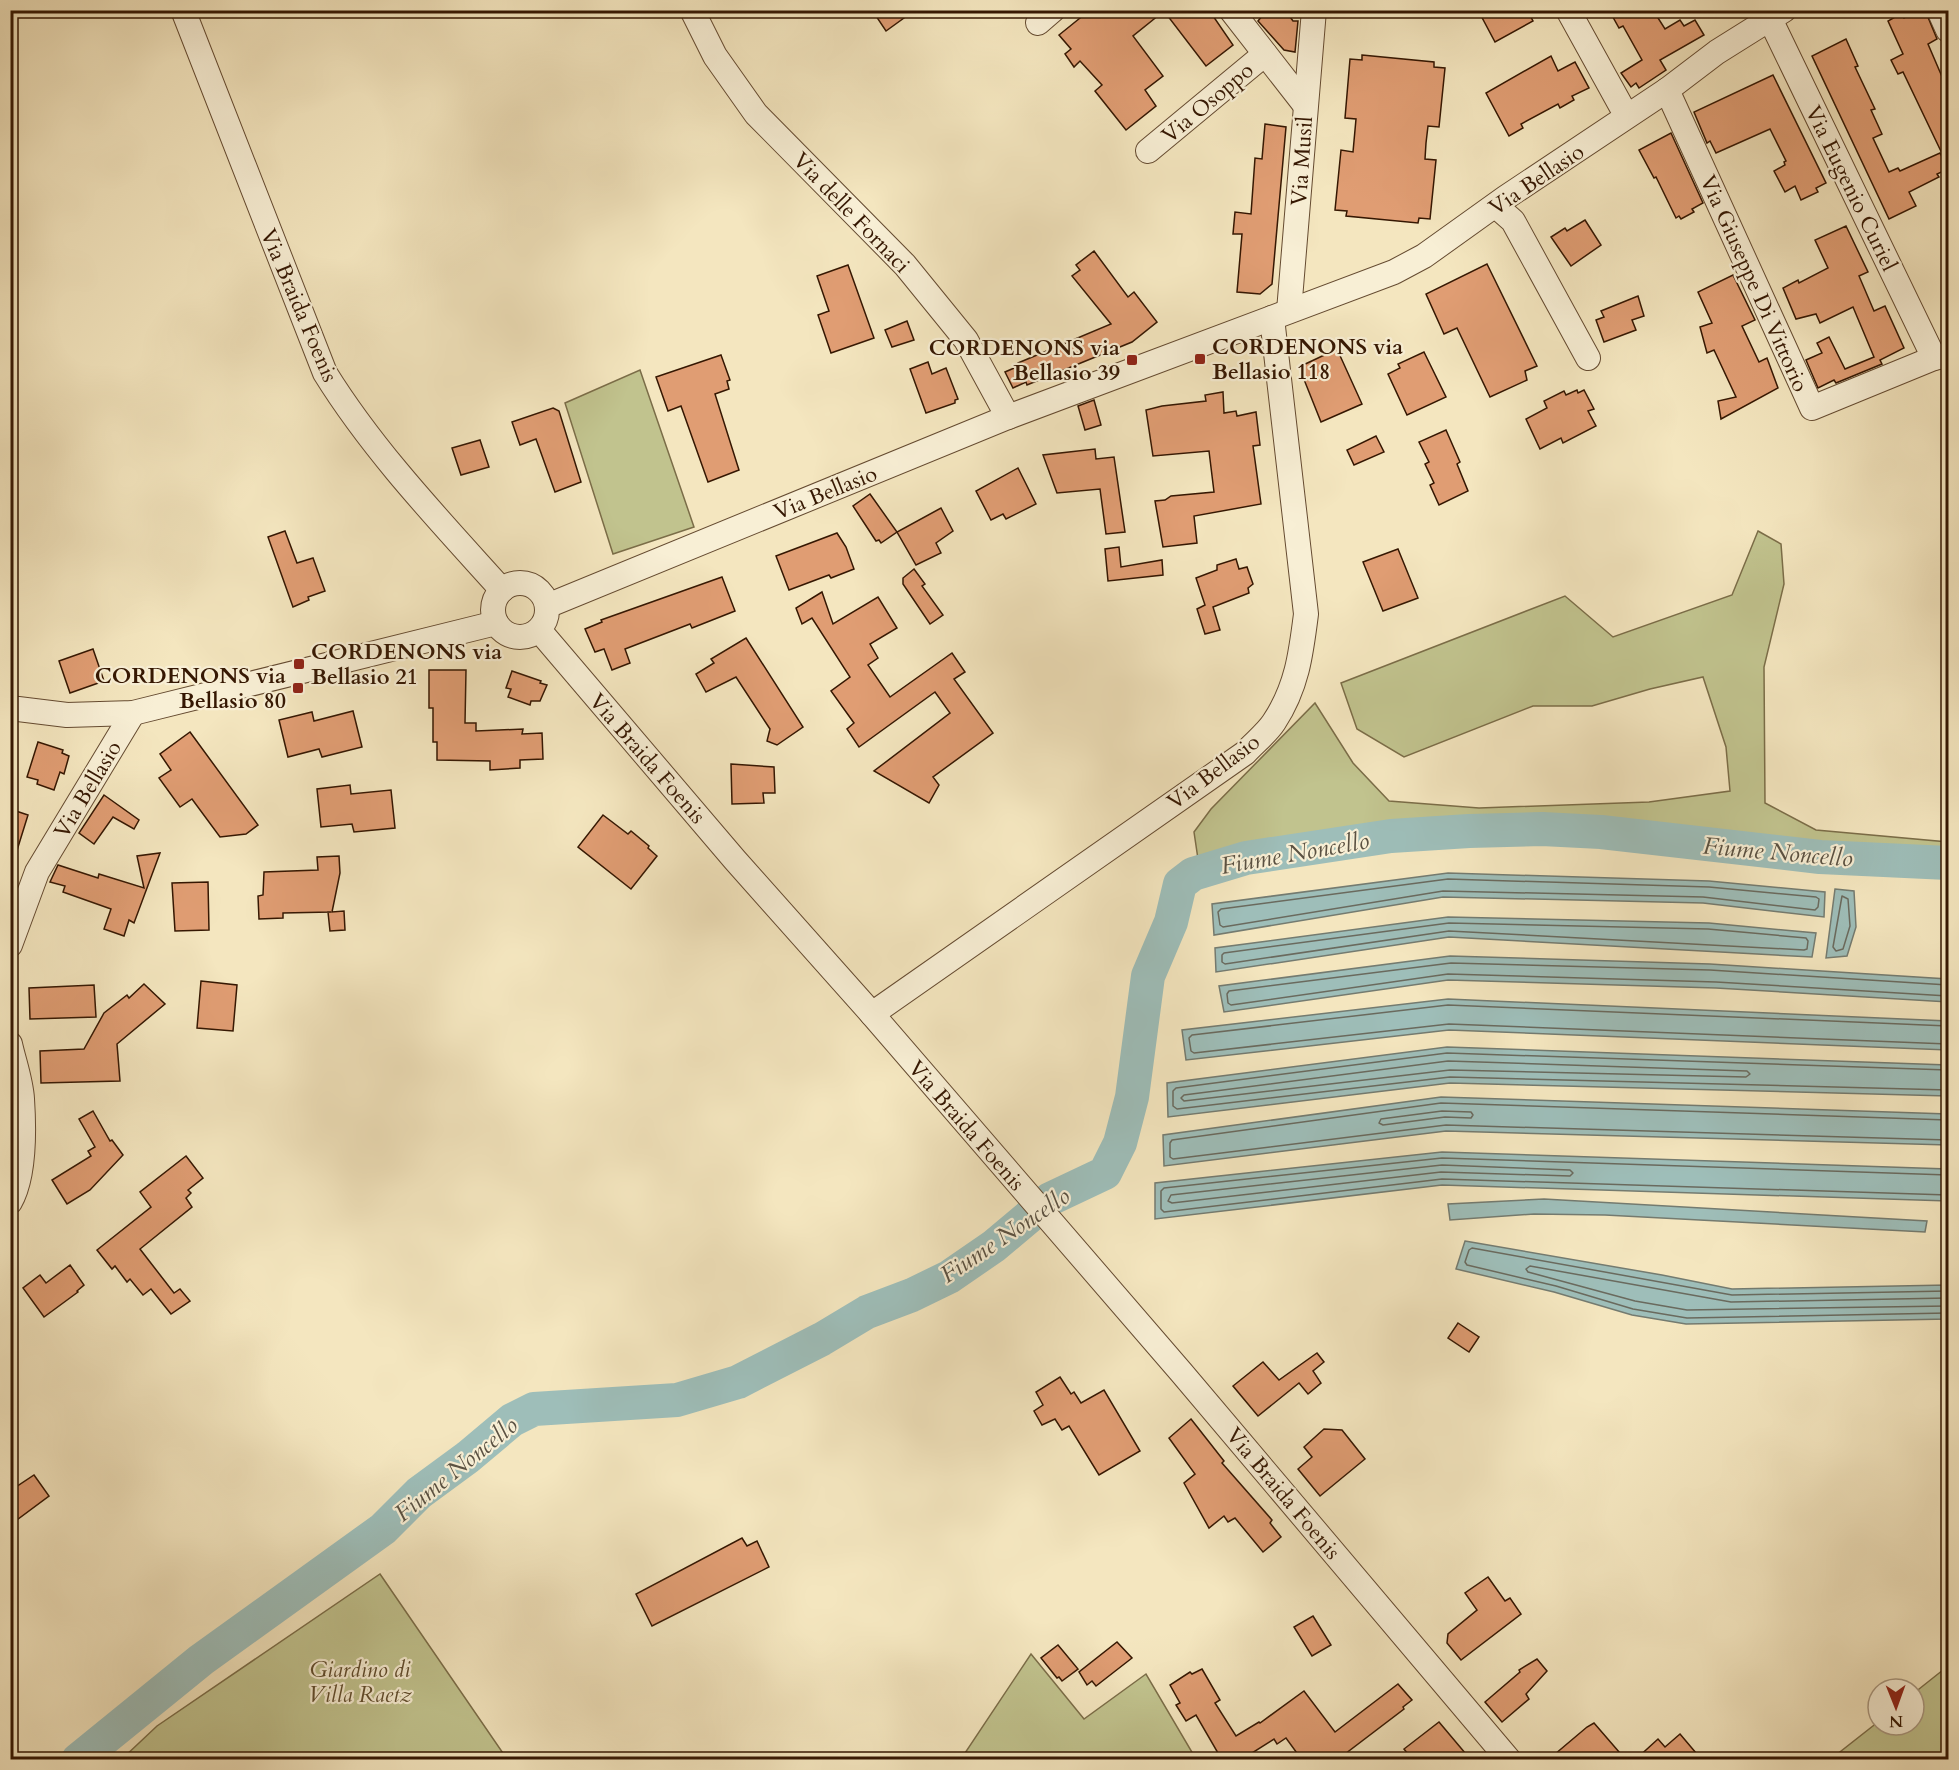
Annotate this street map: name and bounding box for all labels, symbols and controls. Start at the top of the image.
street label: Via Osoppo [1155,55,1260,150]
street label: Via Eugenio Curiel [1798,101,1904,277]
street label: Via Musil [1284,115,1320,207]
street label: Via Bellasio [1483,137,1590,223]
street label: Via delle Fornaci [786,146,917,280]
street label: Via Giuseppe Di Vittorio [1693,170,1815,397]
street label: Via Braida Foenis [253,224,345,387]
place label: CORDENONS via Bellasio 118 [1212,332,1403,387]
place label: CORDENONS via Bellasio 39 [929,333,1120,388]
marker: CORDENONS via Bellasio 118 [1193,352,1207,366]
marker: CORDENONS via Bellasio 39 [1125,353,1139,367]
street label: Via Bellasio [769,459,882,527]
place label: CORDENONS via Bellasio 21 [311,637,502,692]
marker: CORDENONS via Bellasio 21 [292,657,306,671]
place label: CORDENONS via Bellasio 80 [95,661,286,716]
marker: CORDENONS via Bellasio 80 [291,681,305,695]
street label: Via Braida Foenis [582,687,712,830]
street label: Via Bellasio [1161,727,1266,817]
street label: Via Bellasio [47,735,129,844]
water label: Fiume Noncello [1218,824,1372,883]
water label: Fiume Noncello [1702,830,1854,875]
street label: Via Braida Foenis [901,1054,1031,1197]
water label: Fiume Noncello [934,1180,1077,1291]
water label: Fiume Noncello [388,1409,525,1529]
street label: Via Braida Foenis [1219,1421,1347,1566]
park label: Giardino di Villa Raetz [308,1655,413,1710]
north arrow [1866,1677,1926,1737]
text: N [1889,1710,1903,1732]

